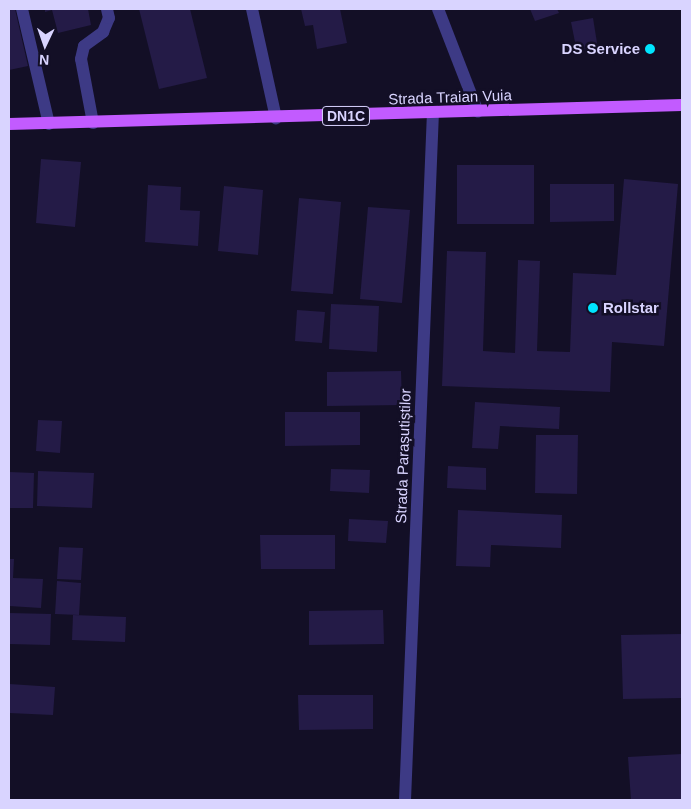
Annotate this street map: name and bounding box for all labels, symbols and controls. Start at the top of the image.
north arrow [20,20,70,70]
place label: DS Service [562,40,640,58]
marker: DS Service [644,43,656,55]
text: N [39,52,50,68]
street label: Strada Traian Vuia [388,86,512,108]
road number: DN1C [321,104,371,128]
place label: Rollstar [603,299,659,317]
marker: Rollstar [587,302,599,314]
street label: Strada Parașutiștilor [392,388,414,524]

